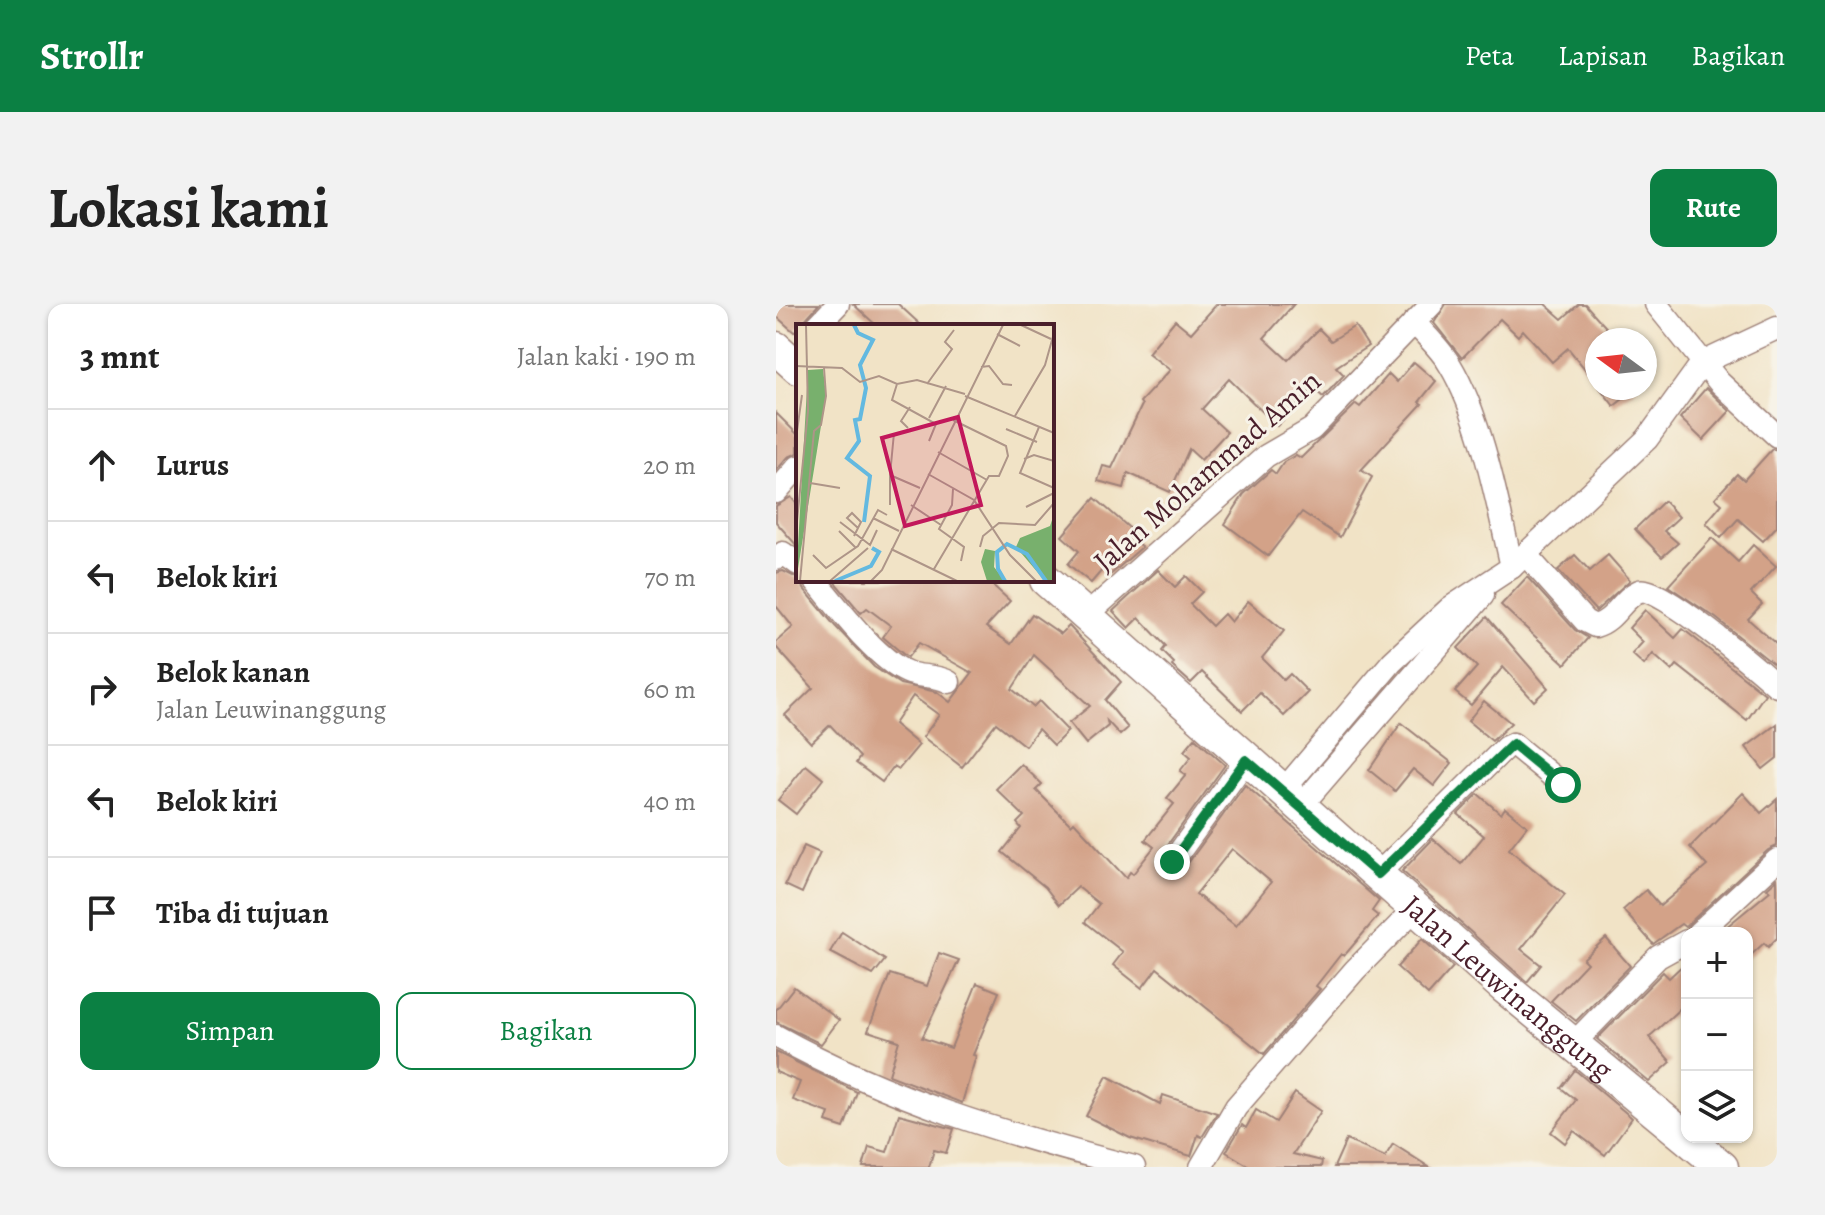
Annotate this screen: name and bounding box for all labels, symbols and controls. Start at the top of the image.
text: Strollr [40,30,144,82]
text: Peta [1465,37,1514,75]
text: Lapisan [1558,37,1648,75]
text: Bagikan [1692,37,1785,75]
button: Rute [1650,169,1777,247]
text: Lokasi kami [48,170,329,246]
inset map [796,324,1054,582]
north arrow [1585,328,1657,400]
text: 3 mnt [80,333,159,380]
text: Jalan kaki · 190 m [517,339,696,374]
street label: Jalan Mohammad Amin [1085,361,1329,581]
icon: ahead [80,443,124,487]
text: Lurus [156,445,229,485]
text: 20 m [643,448,696,483]
icon: left [80,555,124,599]
text: Belok kiri [156,557,278,597]
text: 70 m [644,560,696,595]
text: Belok kanan [156,652,310,692]
icon: right [80,667,124,711]
text: 60 m [643,672,696,707]
text: Jalan Leuwinanggung [156,692,386,727]
route start [1545,767,1581,803]
icon: left [80,779,124,823]
text: Belok kiri [156,781,278,821]
text: 40 m [644,784,696,819]
route end [1154,844,1190,880]
street label: Jalan Leuwinanggung [1394,886,1622,1089]
icon: arrive [80,891,124,935]
text: Tiba di tujuan [156,893,329,933]
map controls [1681,927,1753,1143]
button: + [1681,927,1753,999]
button: Simpan [80,992,380,1070]
button: Bagikan [396,992,696,1070]
button: − [1681,999,1753,1071]
button: layers [1681,1071,1753,1143]

